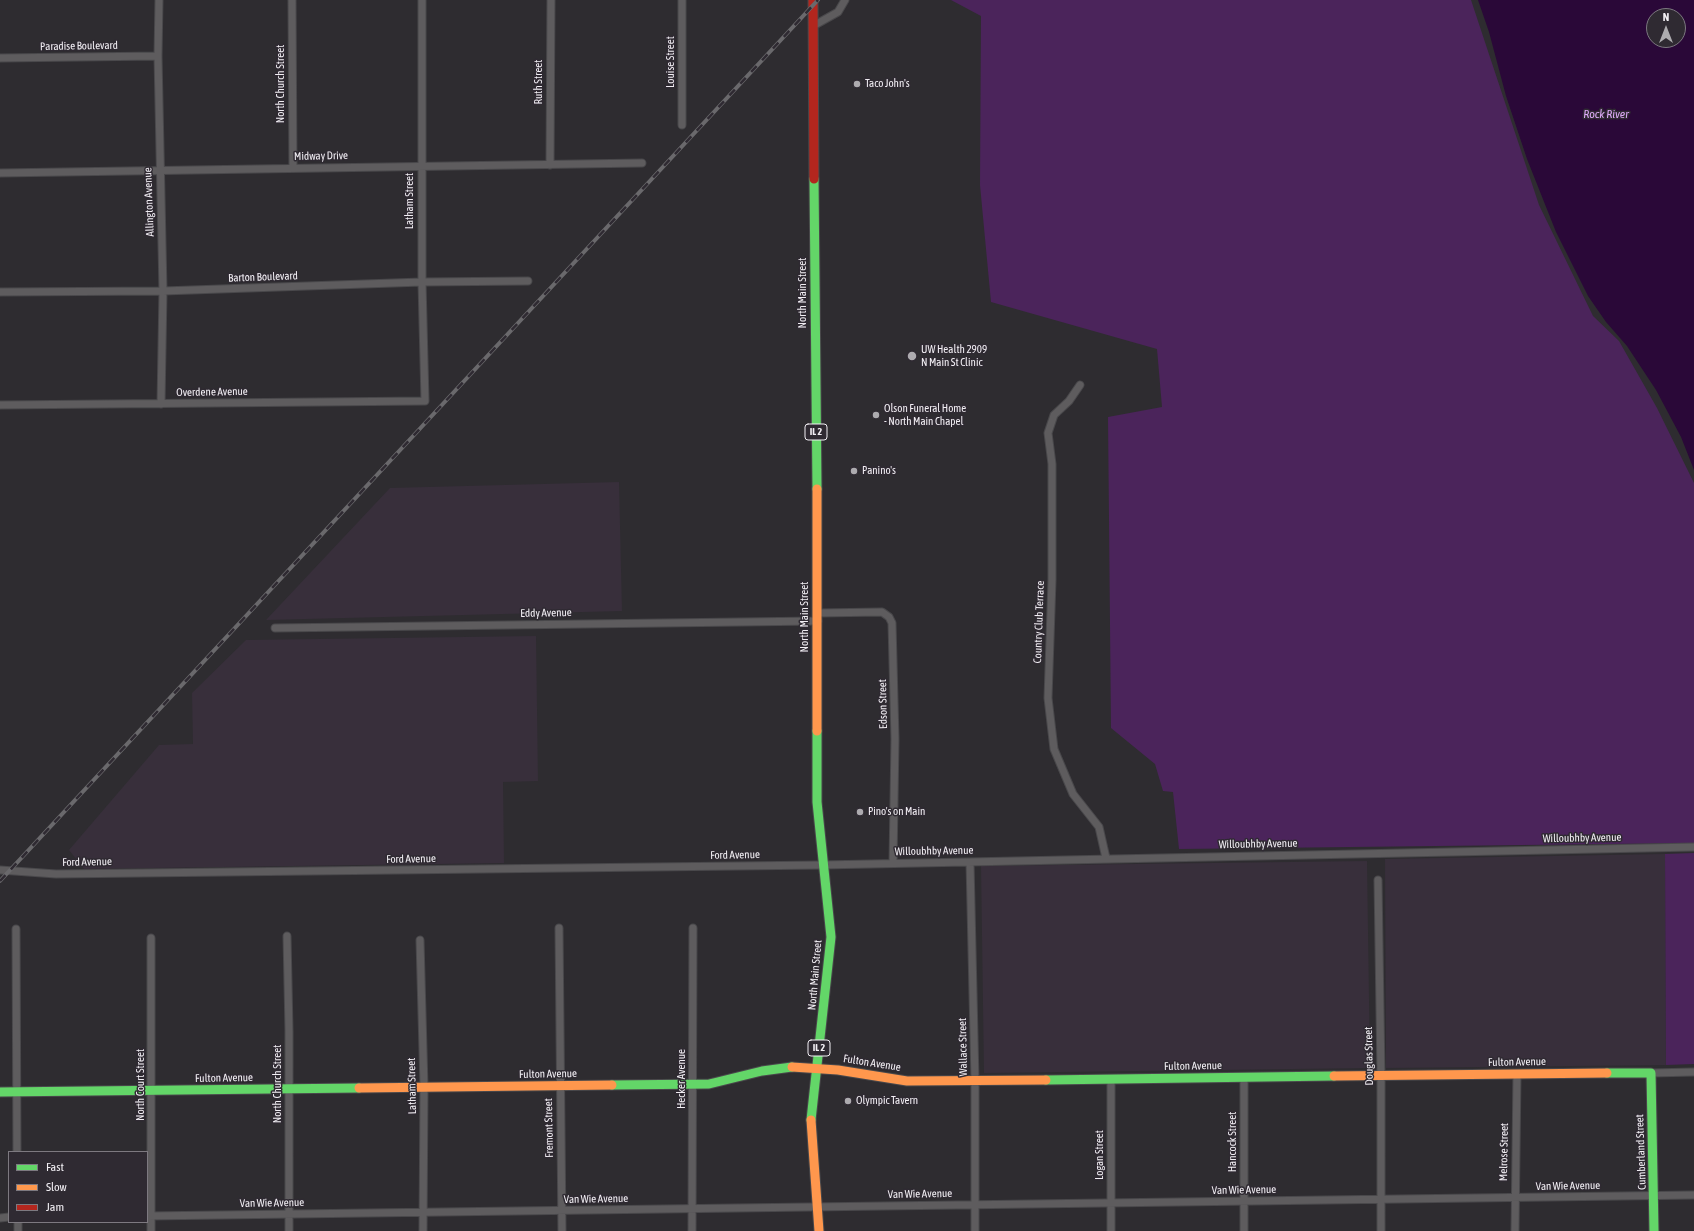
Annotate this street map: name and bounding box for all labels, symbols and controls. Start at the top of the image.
north arrow [1646,8,1686,48]
text: N [1663,11,1669,23]
street label: Louise Street [664,36,678,88]
street label: Paradise Boulevard [40,39,118,53]
street label: North Church Street [274,45,288,123]
street label: Ruth Street [532,60,546,104]
place label: Taco John's [865,77,910,91]
marker: Taco John's [852,79,862,89]
water label: Rock River [1583,107,1629,121]
street label: Midway Drive [294,149,348,163]
street label: Allington Avenue [141,167,157,237]
street label: Latham Street [403,173,417,229]
street label: North Main Street [796,258,810,328]
street label: Barton Boulevard [228,269,298,285]
place label: UW Health 2909 N Main St Clinic [921,343,987,369]
marker: UW Health 2909 N Main St Clinic [906,350,918,362]
street label: Overdene Avenue [176,385,248,399]
place label: Olson Funeral Home - North Main Chapel [884,402,966,428]
marker: Olson Funeral Home - North Main Chapel [871,410,881,420]
road number: IL 2 [805,424,827,440]
place label: Panino's [862,464,896,478]
marker: Panino's [849,466,859,476]
street label: Country Club Terrace [1031,580,1047,664]
street label: North Main Street [798,582,812,652]
street label: Eddy Avenue [520,606,572,620]
street label: Edson Street [876,679,890,729]
place label: Pino's on Main [868,805,925,819]
marker: Pino's on Main [855,807,865,817]
street label: Willoubhby Avenue [1542,831,1622,845]
street label: Willoubhby Avenue [1218,837,1298,851]
street label: Willoubhby Avenue [894,844,974,858]
street label: Ford Avenue [710,848,760,862]
street label: Ford Avenue [386,852,436,866]
street label: Ford Avenue [62,855,112,869]
street label: North Main Street [805,939,825,1011]
street label: Wallace Street [956,1018,970,1076]
street label: Douglas Street [1362,1026,1376,1086]
road number: IL 2 [808,1040,830,1056]
street label: North Church Street [271,1045,285,1123]
street label: North Court Street [134,1049,148,1121]
street label: Hecker Avenue [675,1049,689,1109]
street label: Fulton Avenue [842,1052,902,1074]
street label: Fulton Avenue [1488,1055,1546,1069]
street label: Latham Street [405,1058,419,1114]
street label: Fulton Avenue [1164,1059,1222,1073]
street label: Fulton Avenue [519,1067,577,1081]
street label: Fulton Avenue [195,1071,253,1085]
place label: Olympic Tavern [856,1094,918,1108]
marker: Olympic Tavern [843,1096,853,1106]
street label: Fremont Street [542,1098,556,1158]
street label: Hancock Street [1226,1112,1240,1172]
street label: Cumberland Street [1633,1114,1649,1190]
street label: Melrose Street [1497,1123,1511,1181]
street label: Logan Street [1093,1130,1107,1180]
legend [8,1151,148,1223]
text: Fast [46,1160,64,1174]
street label: Van Wie Avenue [1536,1179,1600,1193]
text: Slow [46,1180,67,1194]
street label: Van Wie Avenue [1212,1183,1276,1197]
street label: Van Wie Avenue [888,1187,952,1201]
street label: Van Wie Avenue [564,1192,628,1206]
street label: Van Wie Avenue [240,1196,304,1210]
text: Jam [46,1200,64,1214]

